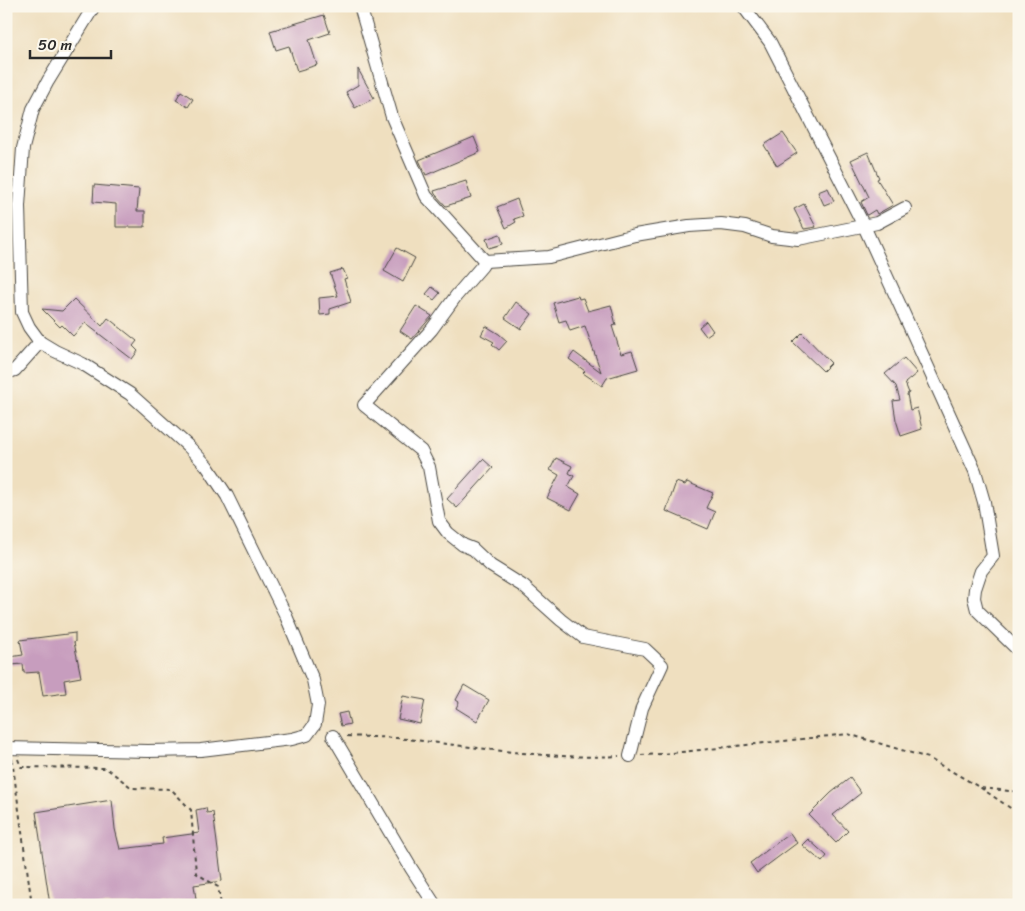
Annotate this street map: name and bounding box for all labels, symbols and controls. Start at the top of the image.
scale bar [30,28,111,60]
text: 50 m [38,32,73,58]

